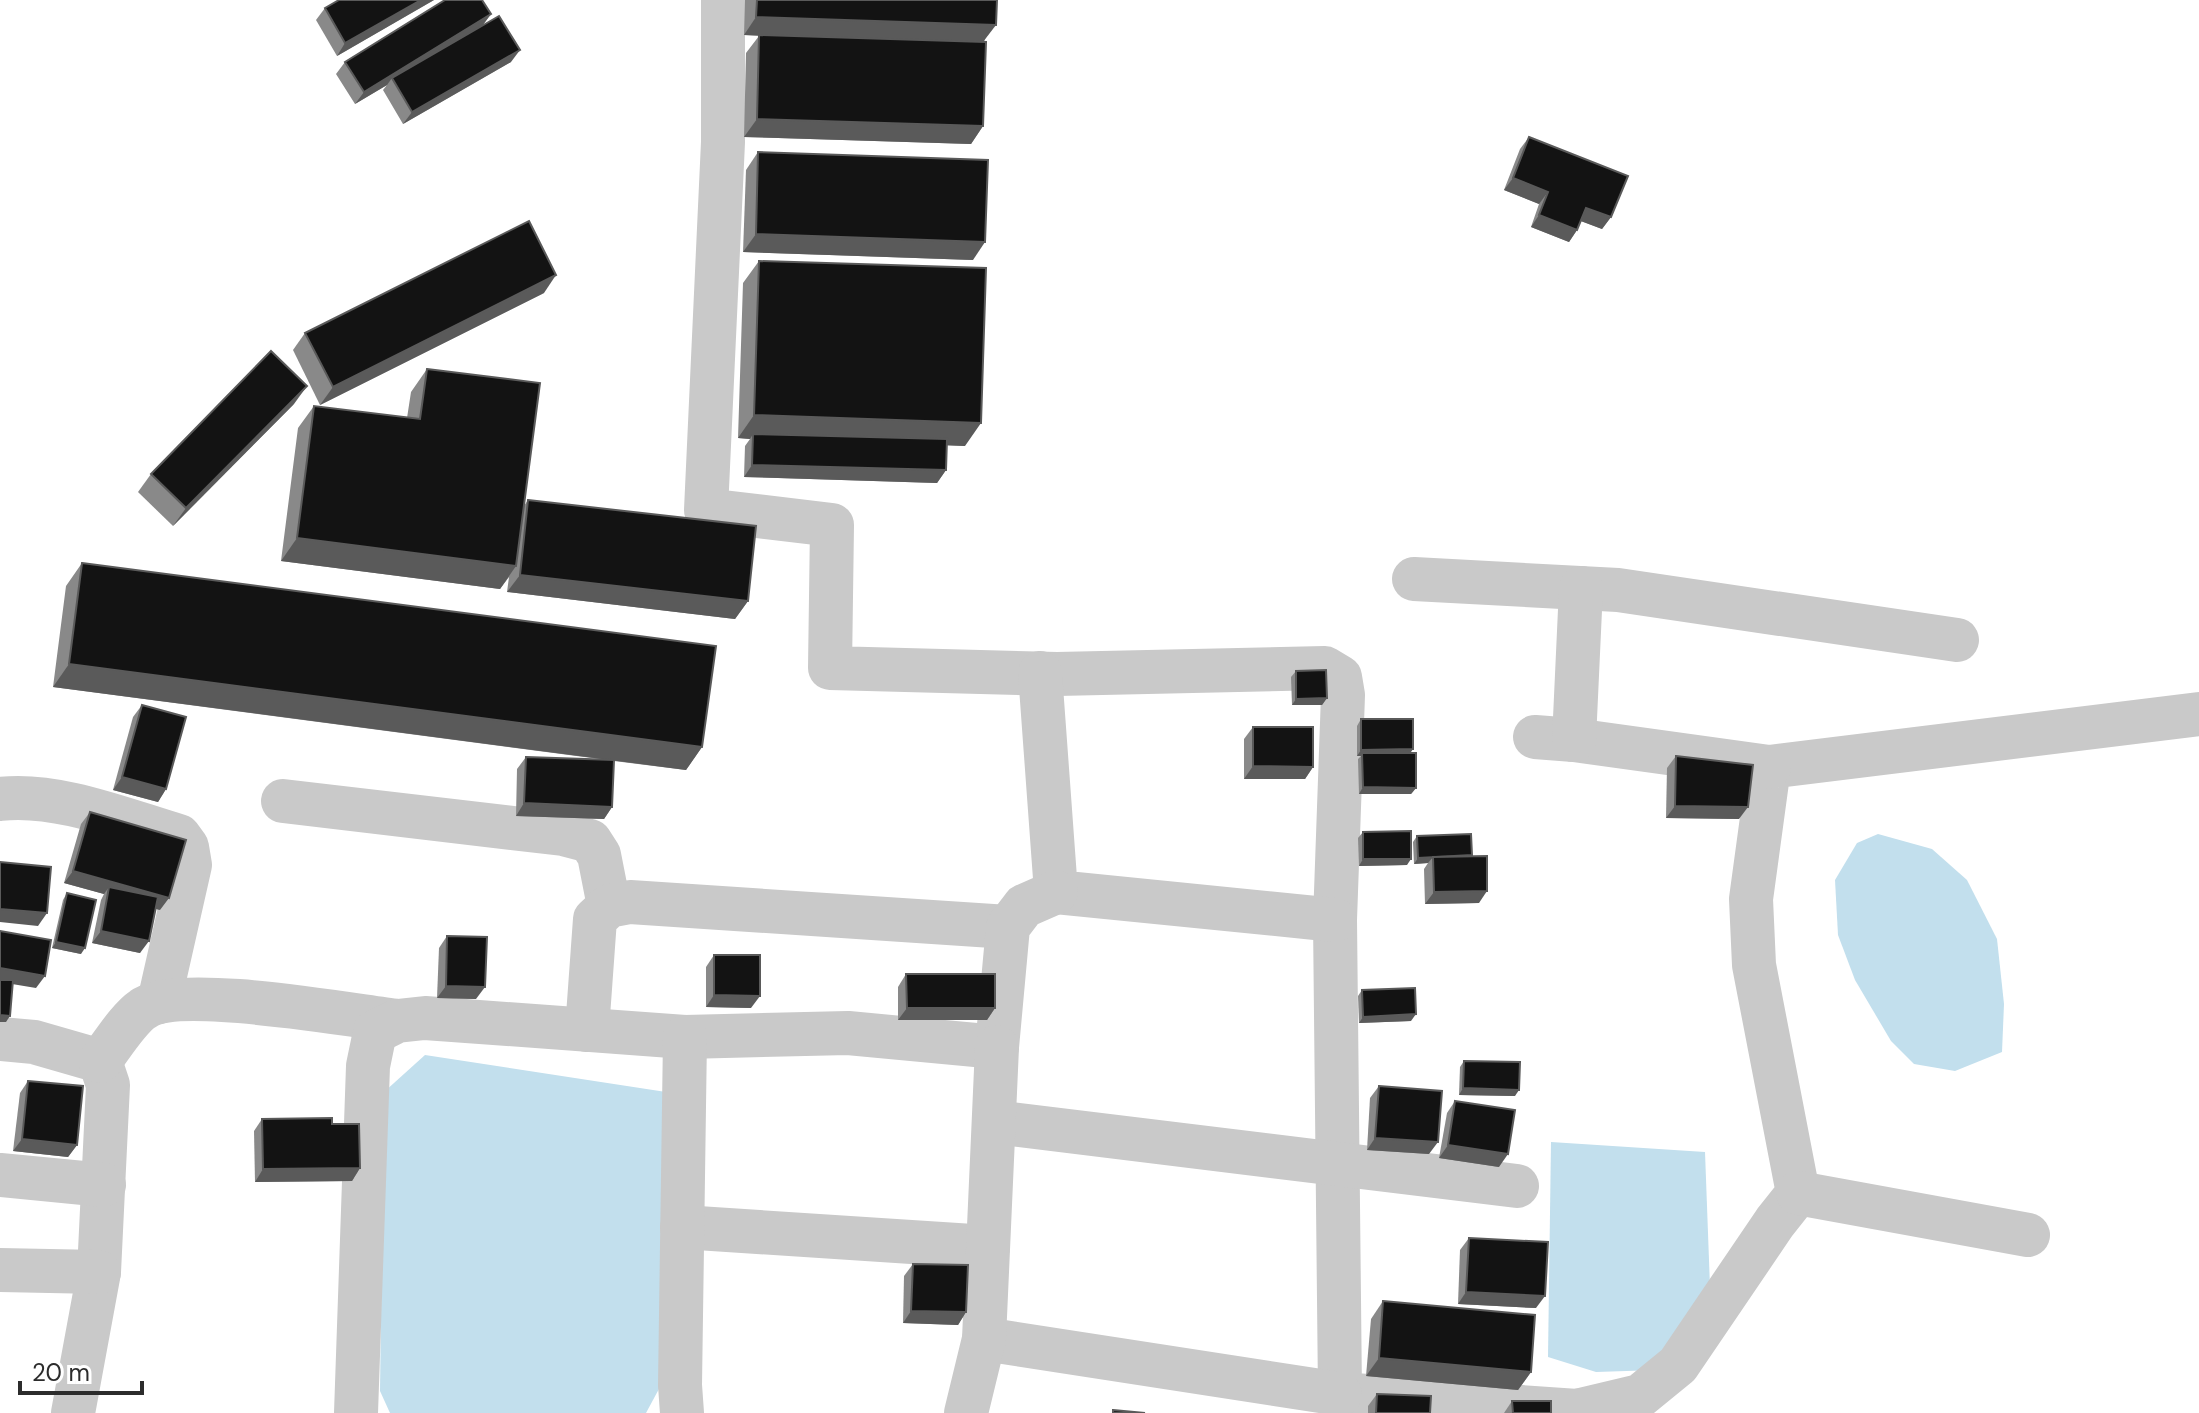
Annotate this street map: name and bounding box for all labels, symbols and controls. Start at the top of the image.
scale bar [20,1345,142,1395]
text: 20 m [32,1357,90,1388]

